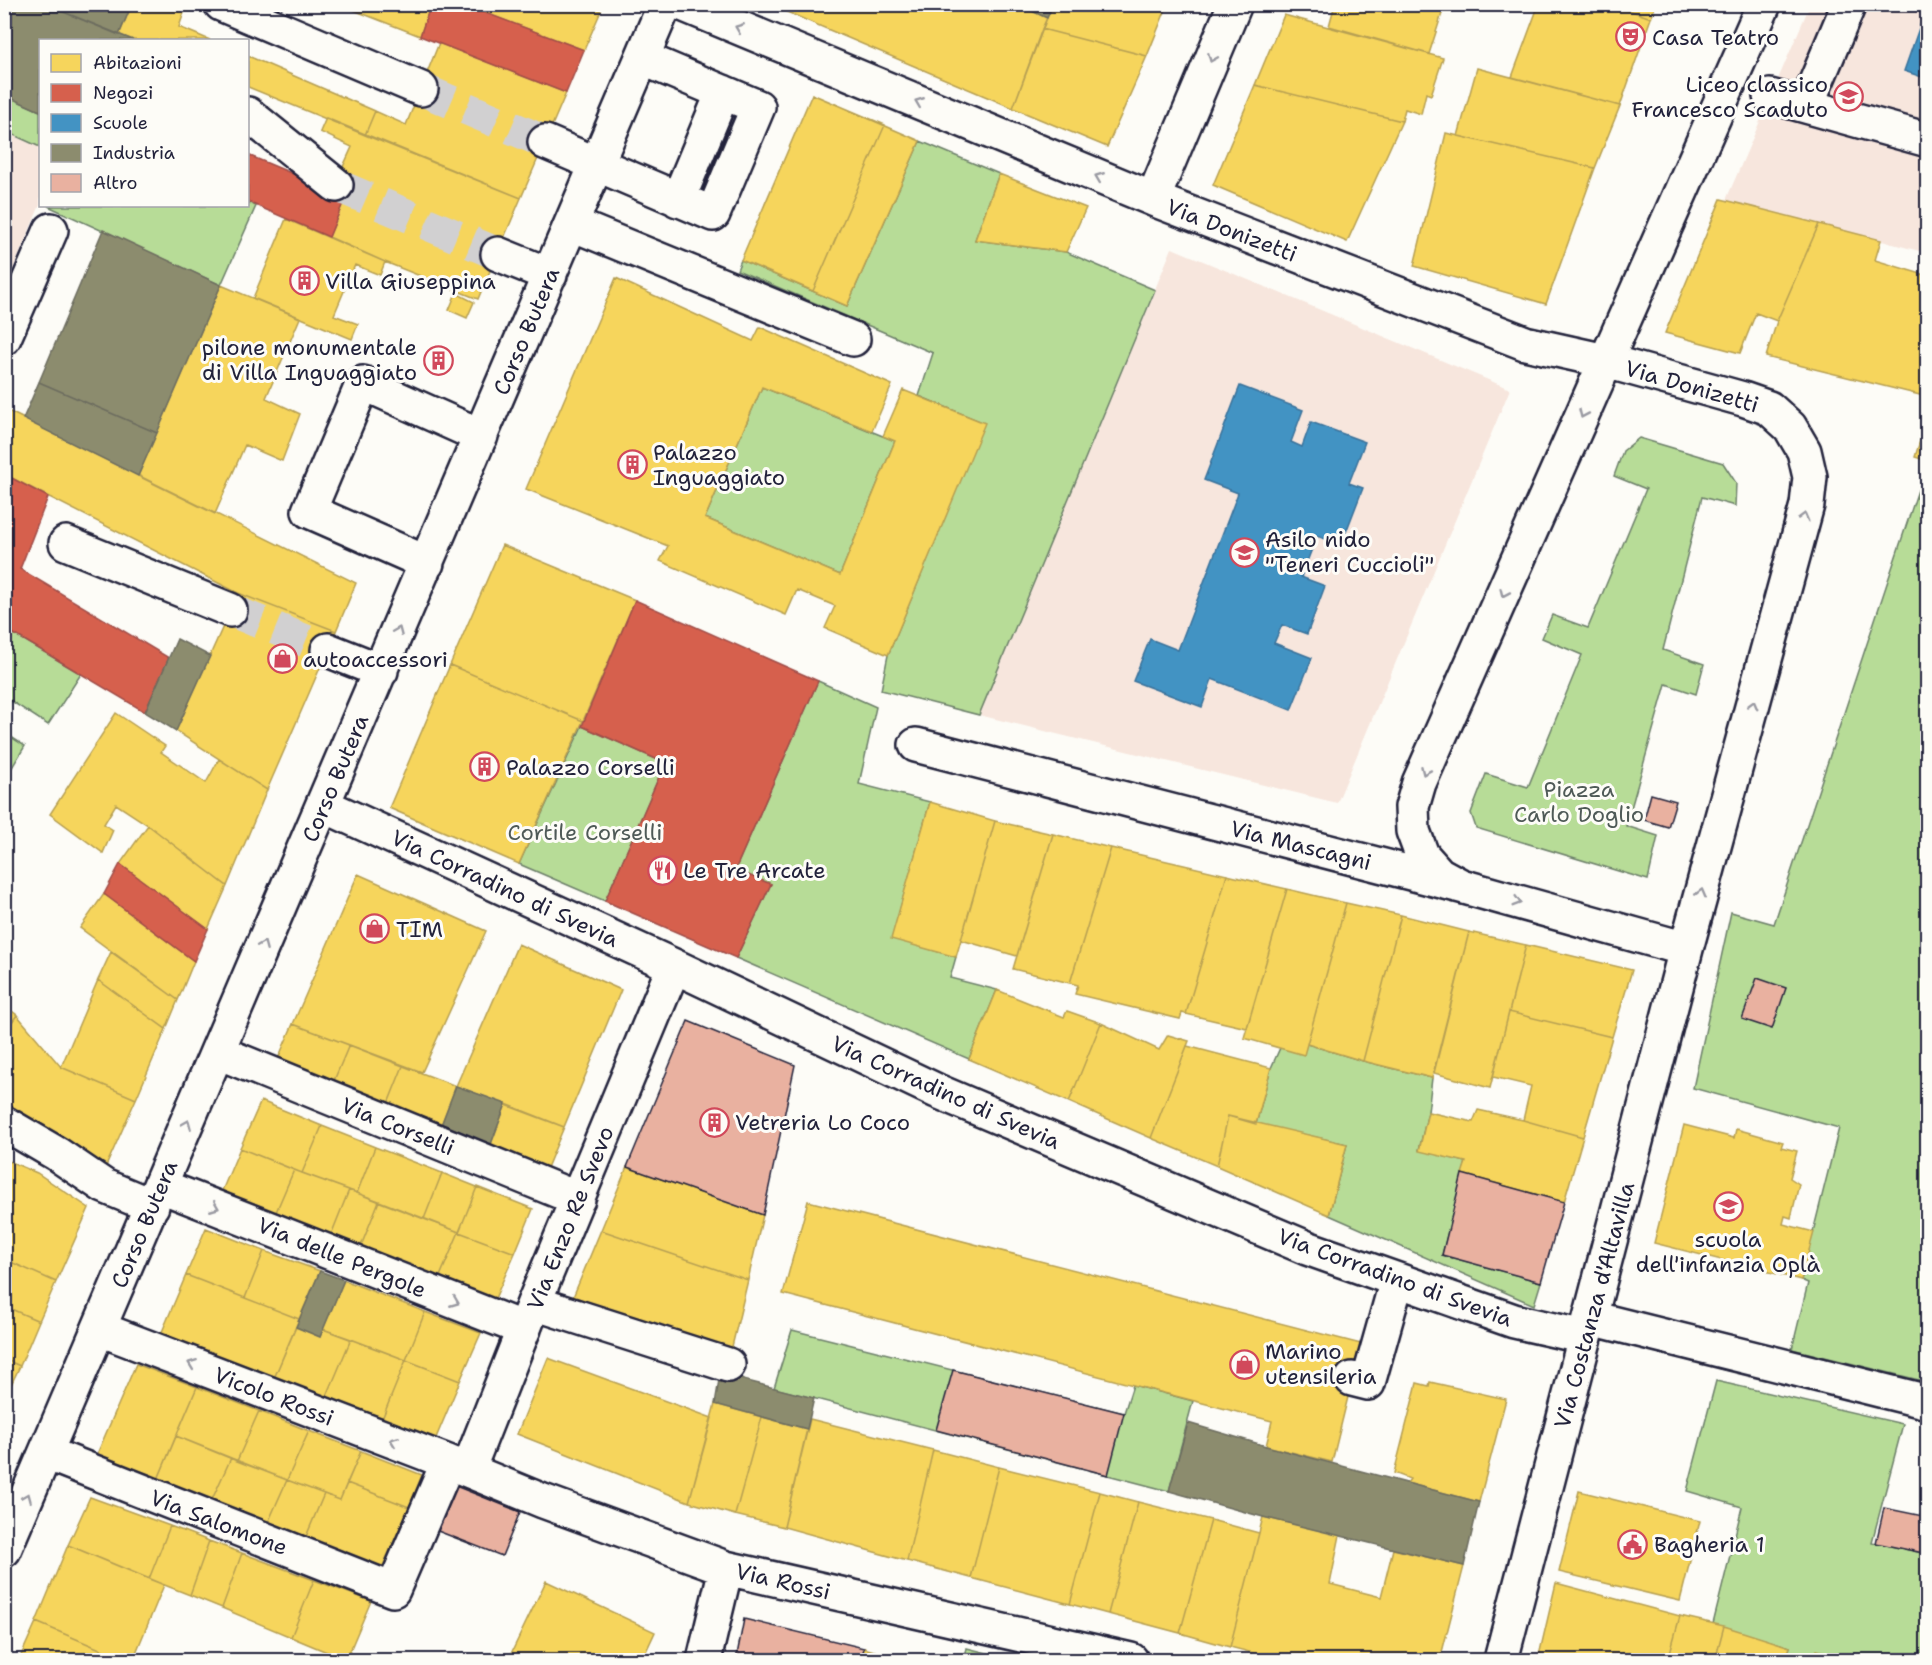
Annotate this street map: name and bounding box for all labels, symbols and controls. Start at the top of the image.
theatre icon: Casa Teatro [1615,21,1647,53]
one-way arrow [734,23,745,35]
place label: Casa Teatro [1652,23,1779,52]
legend [39,39,249,207]
text: Abitazioni [93,51,182,75]
one-way arrow [1208,52,1220,63]
place label: Liceo classico Francesco Scaduto [1631,70,1828,124]
text: Negozi [93,81,153,105]
school or university icon: Liceo classico Francesco Scaduto [1833,81,1865,113]
one-way arrow [914,97,925,109]
text: Scuole [93,111,148,135]
text: Industria [93,141,175,165]
text: Altro [93,171,137,195]
one-way arrow [1095,172,1106,184]
street label: Via Donizetti [1162,192,1301,269]
street label: Corso Butera [487,263,566,399]
building icon: Villa Giuseppina [288,265,320,297]
place label: Villa Giuseppina [325,267,496,296]
place label: pilone monumentale di Villa Inguaggiato [202,333,417,387]
building icon: pilone monumentale di Villa Inguaggiato [422,344,454,376]
street label: Via Donizetti [1622,354,1762,419]
one-way arrow [1578,408,1590,419]
place label: Palazzo Inguaggiato [653,438,785,492]
building icon: Palazzo Inguaggiato [616,449,648,481]
one-way arrow [1797,512,1809,523]
place label: Asilo nido "Teneri Cuccioli" [1265,525,1434,579]
school or university icon: Asilo nido "Teneri Cuccioli" [1228,536,1260,568]
one-way arrow [1500,586,1512,597]
one-way arrow [391,626,403,637]
shop icon: autoaccessori [266,643,298,675]
place label: autoaccessori [303,645,448,674]
one-way arrow [1745,700,1758,710]
street label: Corso Butera [296,710,375,846]
building icon: Palazzo Corselli [469,751,501,783]
place label: Palazzo Corselli [506,753,675,782]
one-way arrow [1420,764,1432,775]
park label: Piazza Carlo Doglio [1514,775,1644,829]
street label: Via Mascagni [1227,814,1374,877]
park label: Cortile Corselli [507,818,663,847]
street label: Via Corradino di Svevia [386,823,623,954]
restaurant icon: Le Tre Arcate [646,854,678,886]
place label: Le Tre Arcate [683,856,826,885]
one-way arrow [1694,888,1707,898]
one-way arrow [1511,895,1522,907]
shop icon: TIM [359,913,391,945]
place label: TIM [396,915,443,944]
one-way arrow [256,940,268,951]
street label: Via Corradino di Svevia [827,1029,1065,1156]
street label: Via Corselli [337,1091,459,1162]
building icon: Vetreria Lo Coco [698,1106,730,1138]
place label: Vetreria Lo Coco [735,1108,910,1137]
one-way arrow [180,1120,192,1131]
street label: Via Enzo Re Svevo [520,1122,621,1314]
street label: Corso Butera [105,1156,184,1292]
street label: Via Costanza d'Altavilla [1548,1178,1641,1432]
school or university icon: scuola dell'infanzia Oplà [1712,1191,1744,1223]
one-way arrow [209,1200,220,1212]
street label: Via delle Pergole [253,1210,431,1305]
street label: Via Corradino di Svevia [1274,1222,1516,1334]
place label: scuola dell'infanzia Oplà [1636,1225,1820,1279]
one-way arrow [449,1295,460,1307]
place label: Marino utensileria [1265,1337,1377,1391]
shop icon: Marino utensileria [1228,1348,1260,1380]
one-way arrow [187,1359,198,1371]
street label: Vicolo Rossi [210,1360,338,1433]
one-way arrow [389,1436,399,1449]
street label: Via Salomone [146,1483,292,1562]
one-way arrow [20,1492,32,1503]
public building icon: Bagheria 1 [1617,1528,1649,1560]
place label: Bagheria 1 [1654,1530,1765,1559]
street label: Via Rossi [733,1556,833,1606]

